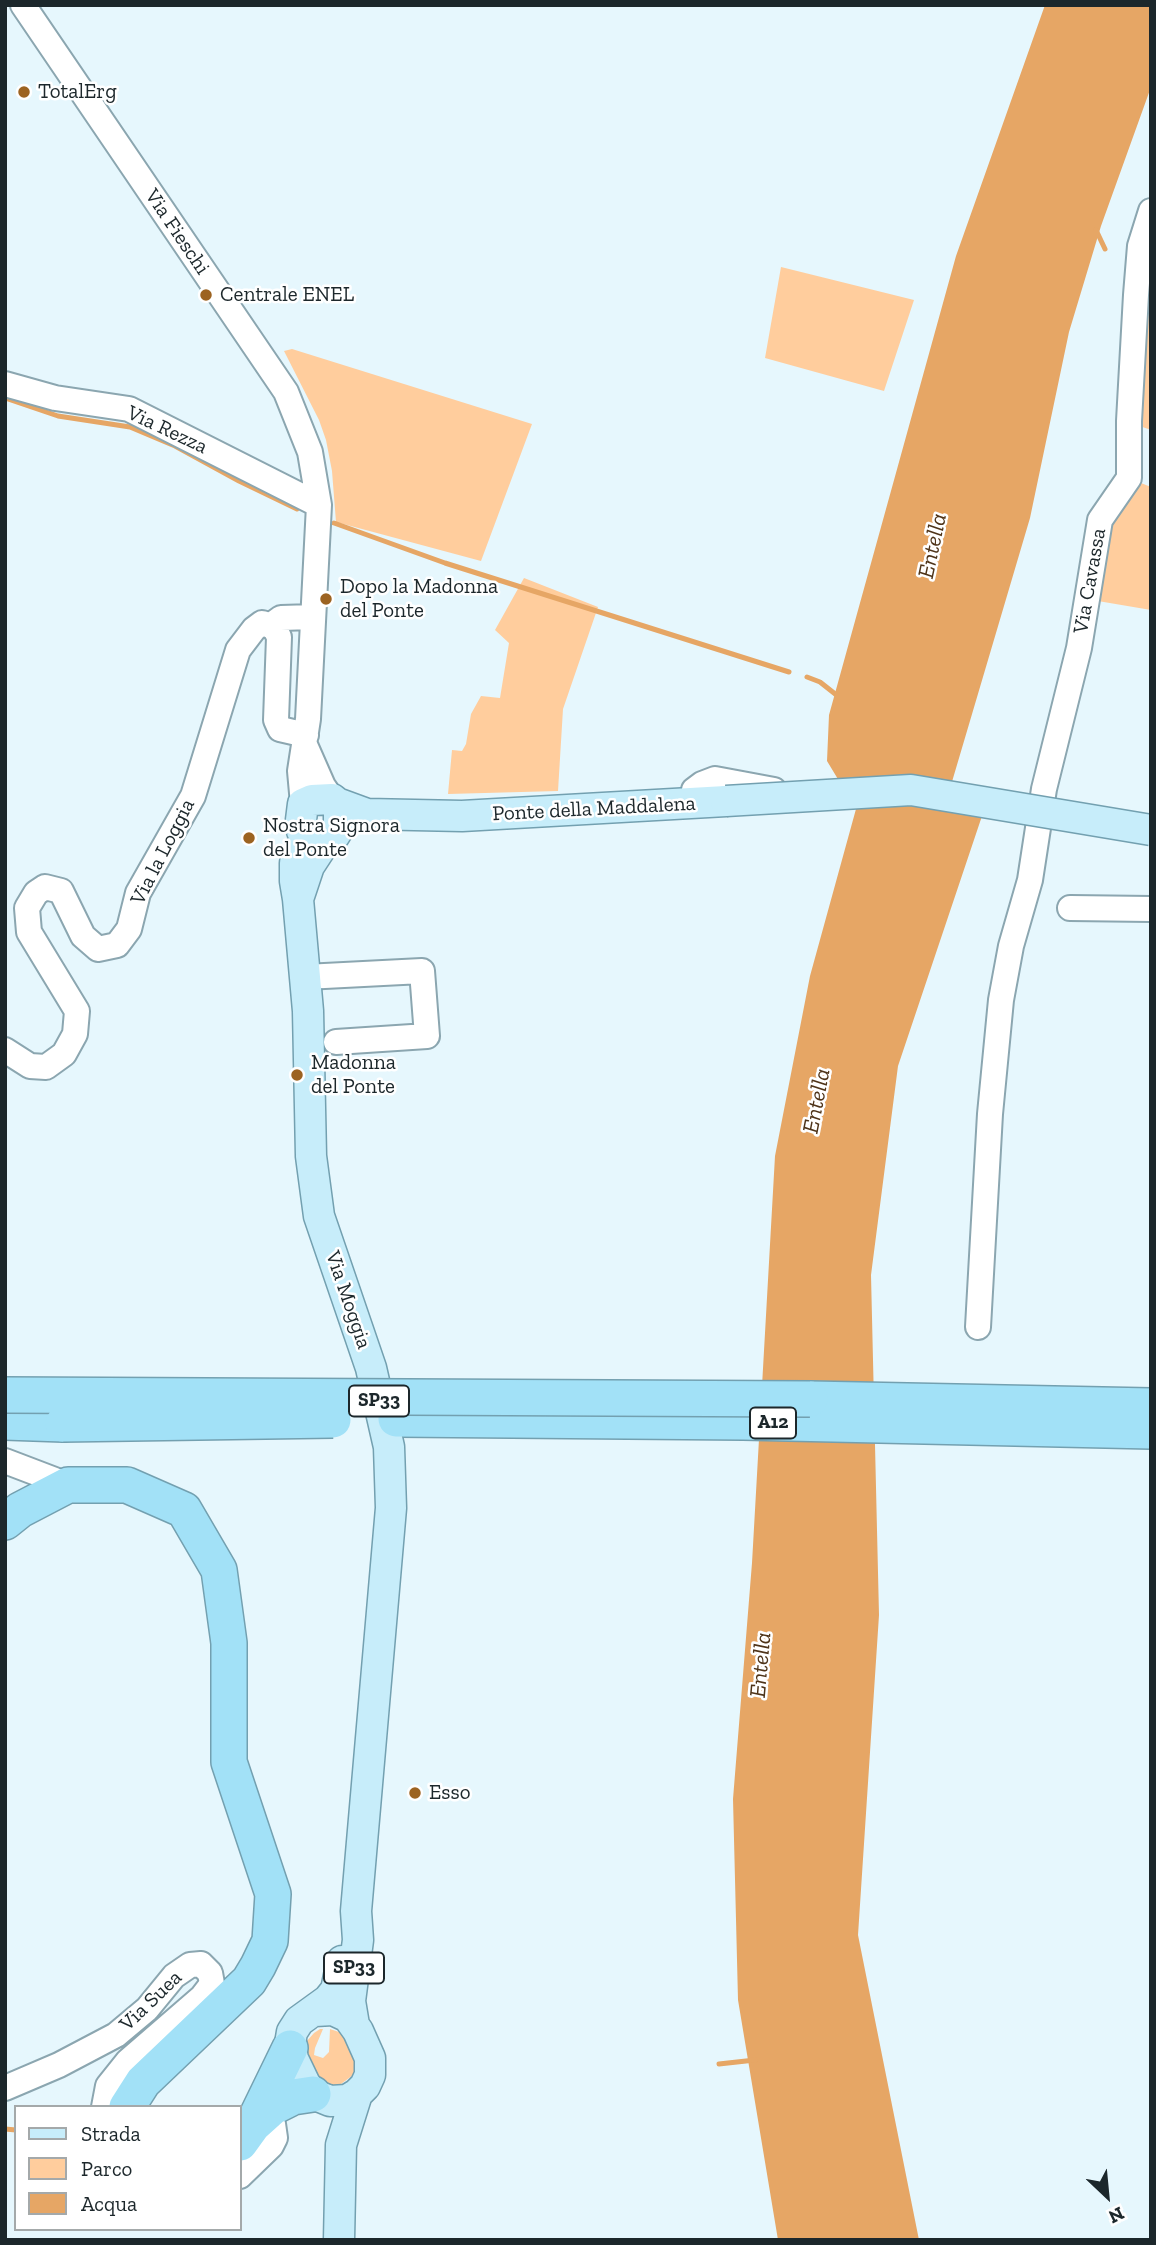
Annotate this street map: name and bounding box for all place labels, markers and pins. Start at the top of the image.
place label: TotalErg [38,79,117,105]
marker: TotalErg [16,84,32,100]
place label: Centrale ENEL [220,282,354,308]
marker: Centrale ENEL [198,287,214,303]
place label: Dopo la Madonna del Ponte [340,574,498,624]
marker: Dopo la Madonna del Ponte [318,591,334,607]
place label: Nostra Signora del Ponte [263,813,400,863]
marker: Nostra Signora del Ponte [241,830,257,846]
place label: Madonna del Ponte [311,1050,396,1100]
marker: Madonna del Ponte [289,1067,305,1083]
place label: Esso [429,1780,471,1806]
marker: Esso [407,1785,423,1801]

